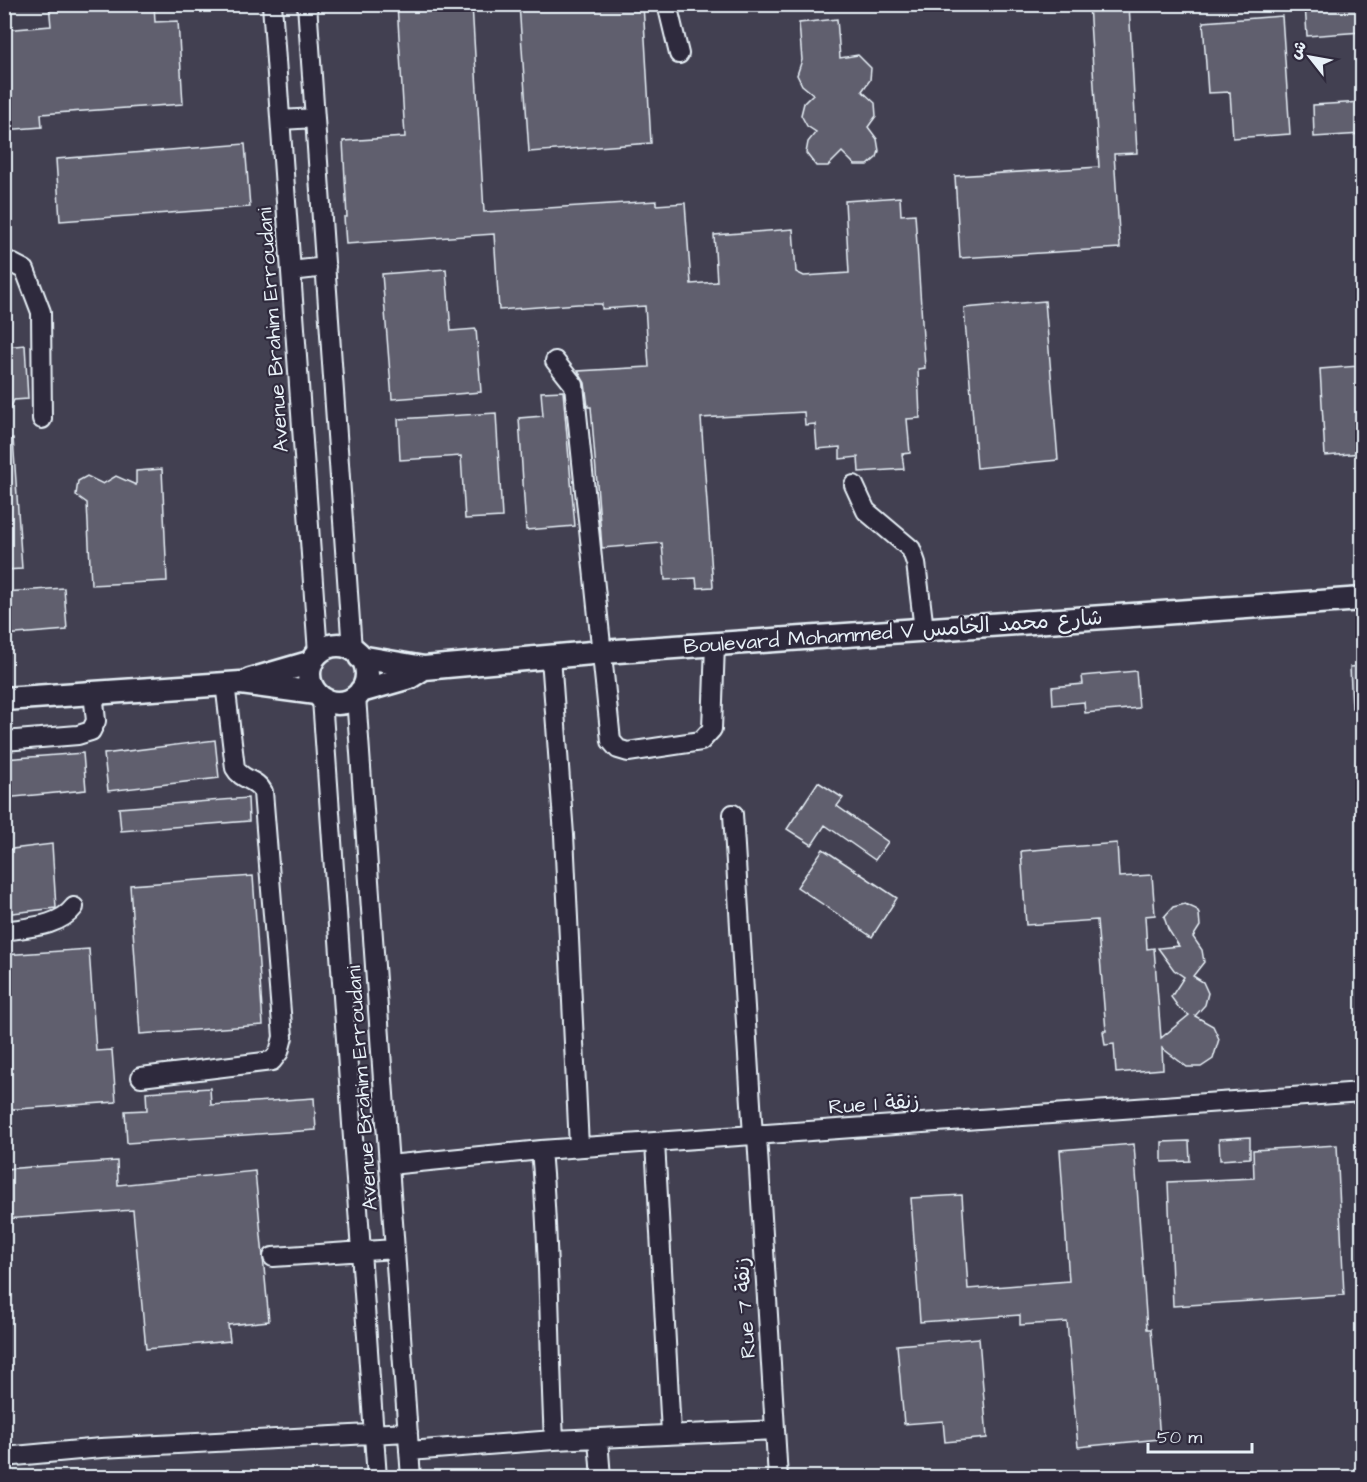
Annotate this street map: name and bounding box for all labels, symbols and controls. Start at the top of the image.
north arrow [1280,27,1340,87]
text: ش [1284,37,1312,63]
street label: Avenue Brahim Erroudani [250,207,296,453]
street label: Boulevard Mohammed V شارع محمد الخامس [683,603,1103,661]
street label: Avenue Brahim Erroudani [339,965,385,1211]
street label: Rue 1 زنقة [828,1086,920,1122]
street label: Rue 7 زنقة [727,1257,763,1359]
scale bar [1148,1416,1252,1454]
text: 50 m [1157,1425,1202,1450]

